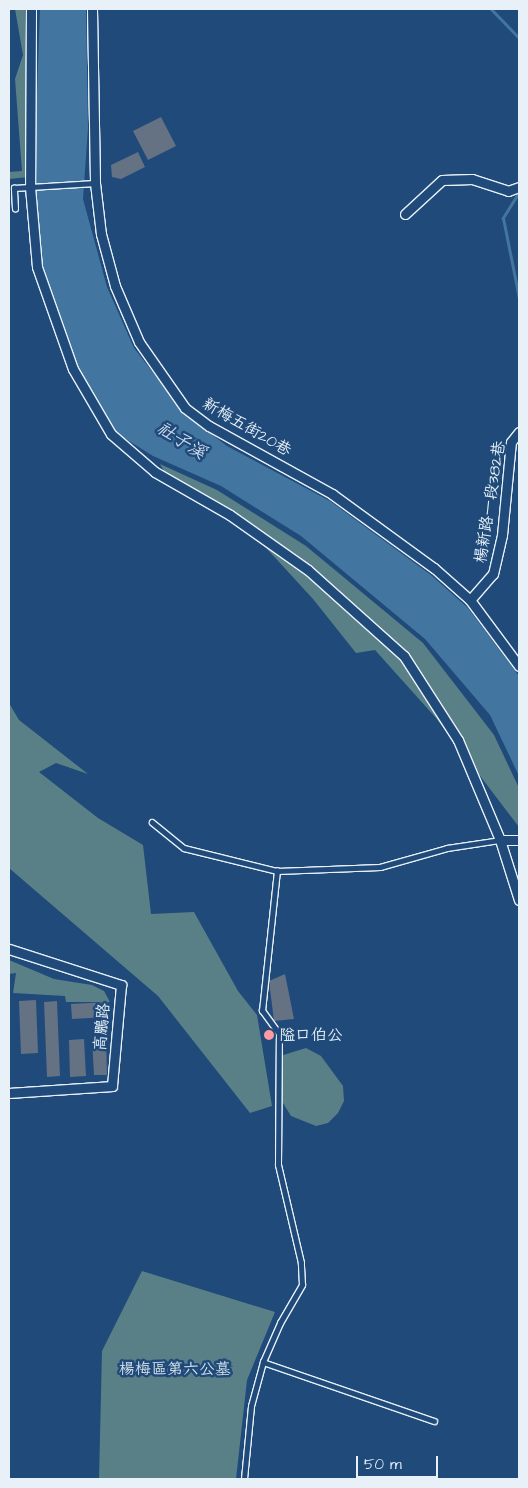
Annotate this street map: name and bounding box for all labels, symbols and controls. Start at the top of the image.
street label: 新梅五街20巷 [199,394,295,460]
water label: 社子溪 [152,418,210,464]
street label: 楊新路一段382巷 [471,439,509,565]
street label: 高鵬路 [90,1002,114,1052]
place label: 隘口伯公 [279,1025,343,1045]
marker: 隘口伯公 [263,1029,275,1041]
park label: 楊梅區第六公墓 [119,1359,231,1379]
scale bar [358,1446,440,1478]
text: 50 m [364,1454,402,1475]

